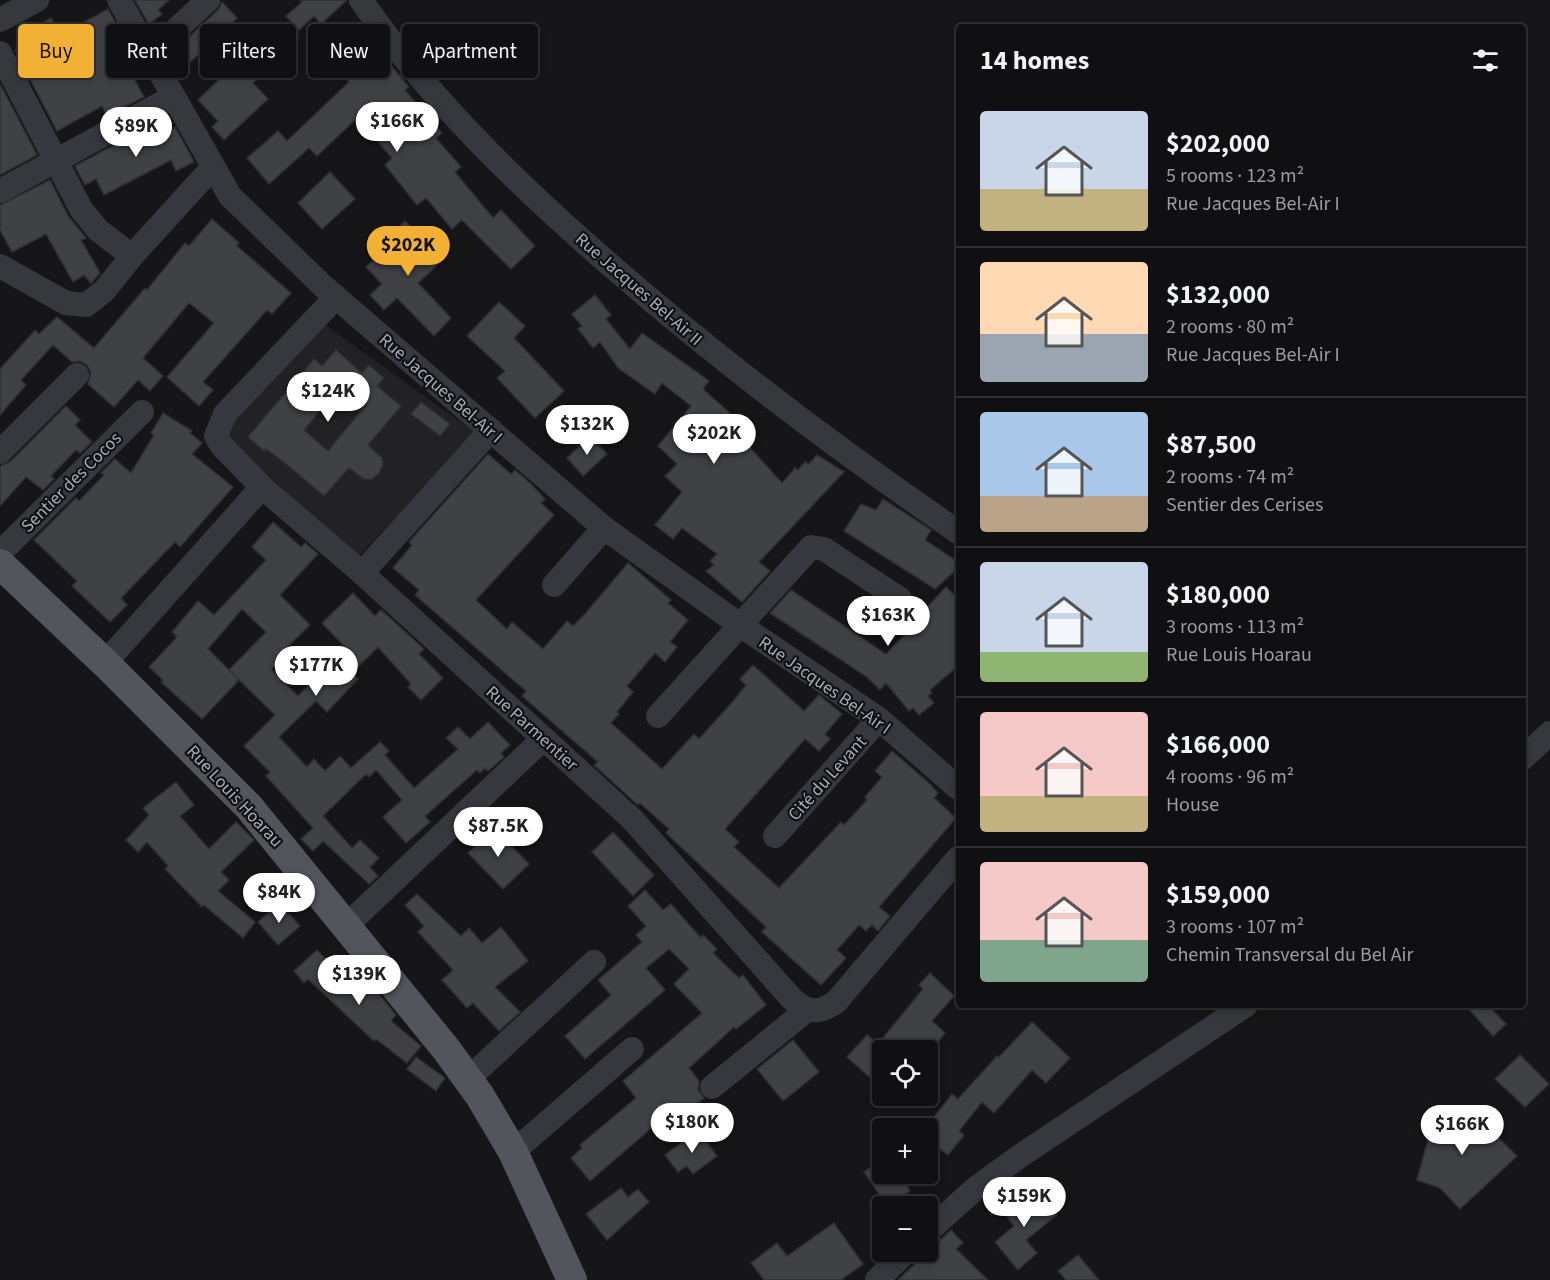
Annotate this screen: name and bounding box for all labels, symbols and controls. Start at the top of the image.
chip: Buy [18,24,94,78]
chip: Rent [106,24,188,78]
chip: Filters [200,24,296,78]
chip: New [308,24,390,78]
chip: Apartment [402,24,538,78]
text: 14 homes [980,42,1089,79]
icon: filters [1469,44,1502,77]
pin: $166K [355,102,439,153]
pin: $89K [100,107,172,158]
text: $166K [370,107,424,135]
text: $89K [114,112,158,140]
text: $202,000 [1166,125,1270,162]
icon: home [1028,135,1100,207]
text: 5 rooms · 123 m² [1166,162,1304,190]
text: Rue Jacques Bel-Air I [1166,190,1340,218]
pin: $202K [366,226,450,277]
street label: Rue Jacques Bel-Air II [570,227,708,352]
text: $202K [381,231,435,259]
text: $132,000 [1166,276,1270,313]
icon: home [1028,286,1100,358]
text: 2 rooms · 80 m² [1166,313,1294,341]
street label: Rue Jacques Bel-Air I [373,328,508,449]
text: Rue Jacques Bel-Air I [1166,341,1340,369]
pin: $124K [286,372,370,423]
text: $124K [301,377,355,405]
pin: $132K [545,405,629,456]
text: $132K [560,410,614,438]
pin: $202K [672,414,756,465]
text: $202K [687,419,741,447]
text: $87,500 [1166,426,1256,463]
street label: Sentier des Cocos [16,427,127,538]
icon: home [1028,436,1100,508]
text: 2 rooms · 74 m² [1166,463,1294,491]
text: Sentier des Cerises [1166,491,1323,519]
text: $180,000 [1166,576,1270,613]
icon: home [1028,586,1100,658]
pin: $163K [846,596,930,647]
text: $163K [861,601,915,629]
text: 3 rooms · 113 m² [1166,613,1304,641]
street label: Rue Jacques Bel-Air I [753,630,896,741]
text: Rue Louis Hoarau [1166,641,1312,669]
pin: $177K [274,646,358,697]
text: $177K [289,651,343,679]
street label: Rue Parmentier [480,680,584,777]
text: $166,000 [1166,726,1270,763]
street label: Cité du Levant [782,730,872,826]
icon: home [1028,736,1100,808]
street label: Rue Louis Hoarau [181,740,289,853]
text: 4 rooms · 96 m² [1166,763,1294,791]
text: House [1166,791,1219,819]
pin: $87.5K [449,807,547,858]
text: $87.5K [468,812,528,840]
pin: $84K [243,873,315,924]
text: $159,000 [1166,876,1270,913]
text: $84K [257,878,301,906]
icon: home [1028,886,1100,958]
text: 3 rooms · 107 m² [1166,913,1304,941]
text: Chemin Transversal du Bel Air [1166,941,1413,969]
pin: $139K [317,955,401,1006]
text: $139K [332,960,386,988]
map controls [872,1040,938,1262]
button: locate [872,1040,938,1106]
pin: $180K [650,1103,734,1154]
pin: $166K [1420,1105,1504,1156]
text: $180K [665,1108,719,1136]
text: $166K [1435,1110,1489,1138]
button: + [872,1118,938,1184]
pin: $159K [982,1177,1066,1228]
text: $159K [997,1182,1051,1210]
button: − [872,1196,938,1262]

